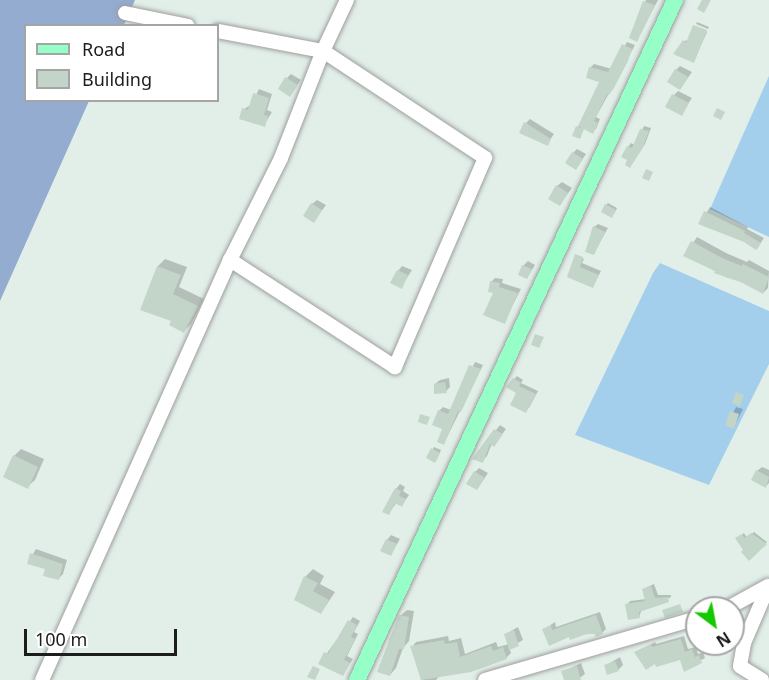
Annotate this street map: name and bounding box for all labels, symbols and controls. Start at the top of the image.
legend [24,24,219,102]
text: Road [82,37,125,61]
text: Building [82,67,152,91]
north arrow [685,596,745,656]
scale bar [27,617,180,655]
text: 100 m [35,627,87,651]
text: N [712,627,735,652]

